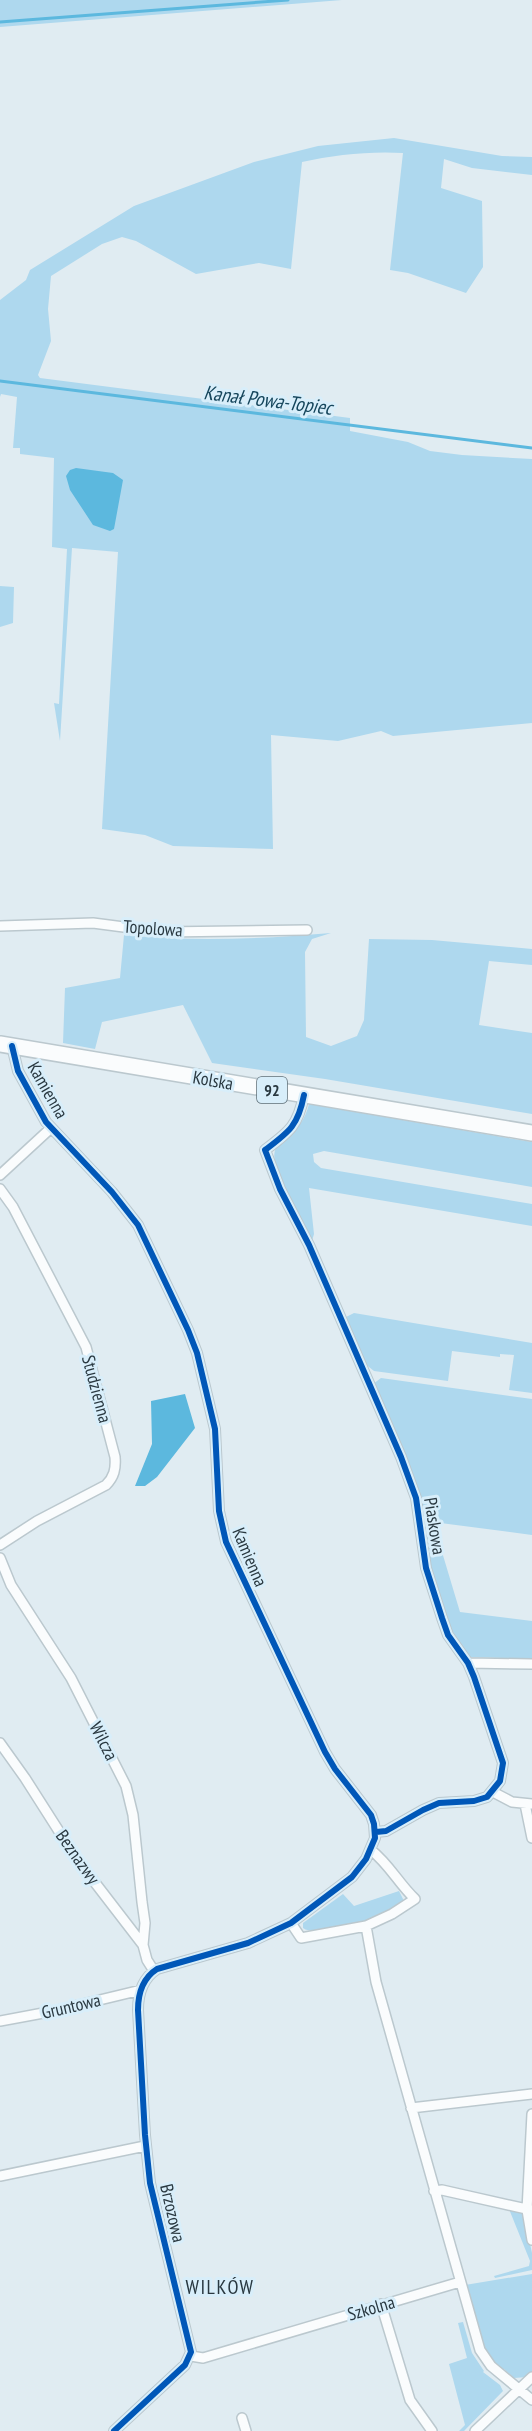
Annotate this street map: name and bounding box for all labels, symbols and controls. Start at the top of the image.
water label: Kanał Powa-Topiec [202,379,336,421]
street label: Topolowa [123,914,183,942]
street label: Kamienna [23,1058,73,1122]
street label: Kolska [191,1065,235,1095]
road number: 92 [257,1077,287,1103]
street label: Studzienna [77,1353,117,1425]
street label: Piaskowa [419,1496,451,1556]
street label: Kamienna [227,1524,273,1590]
street label: Wilcza [85,1718,123,1764]
street label: Beznazwy [51,1825,105,1889]
street label: Gruntowa [39,1988,103,2024]
street label: Brzozowa [155,2182,191,2244]
district label: WILKÓW [186,2274,254,2300]
street label: Szkolna [345,2290,397,2326]

